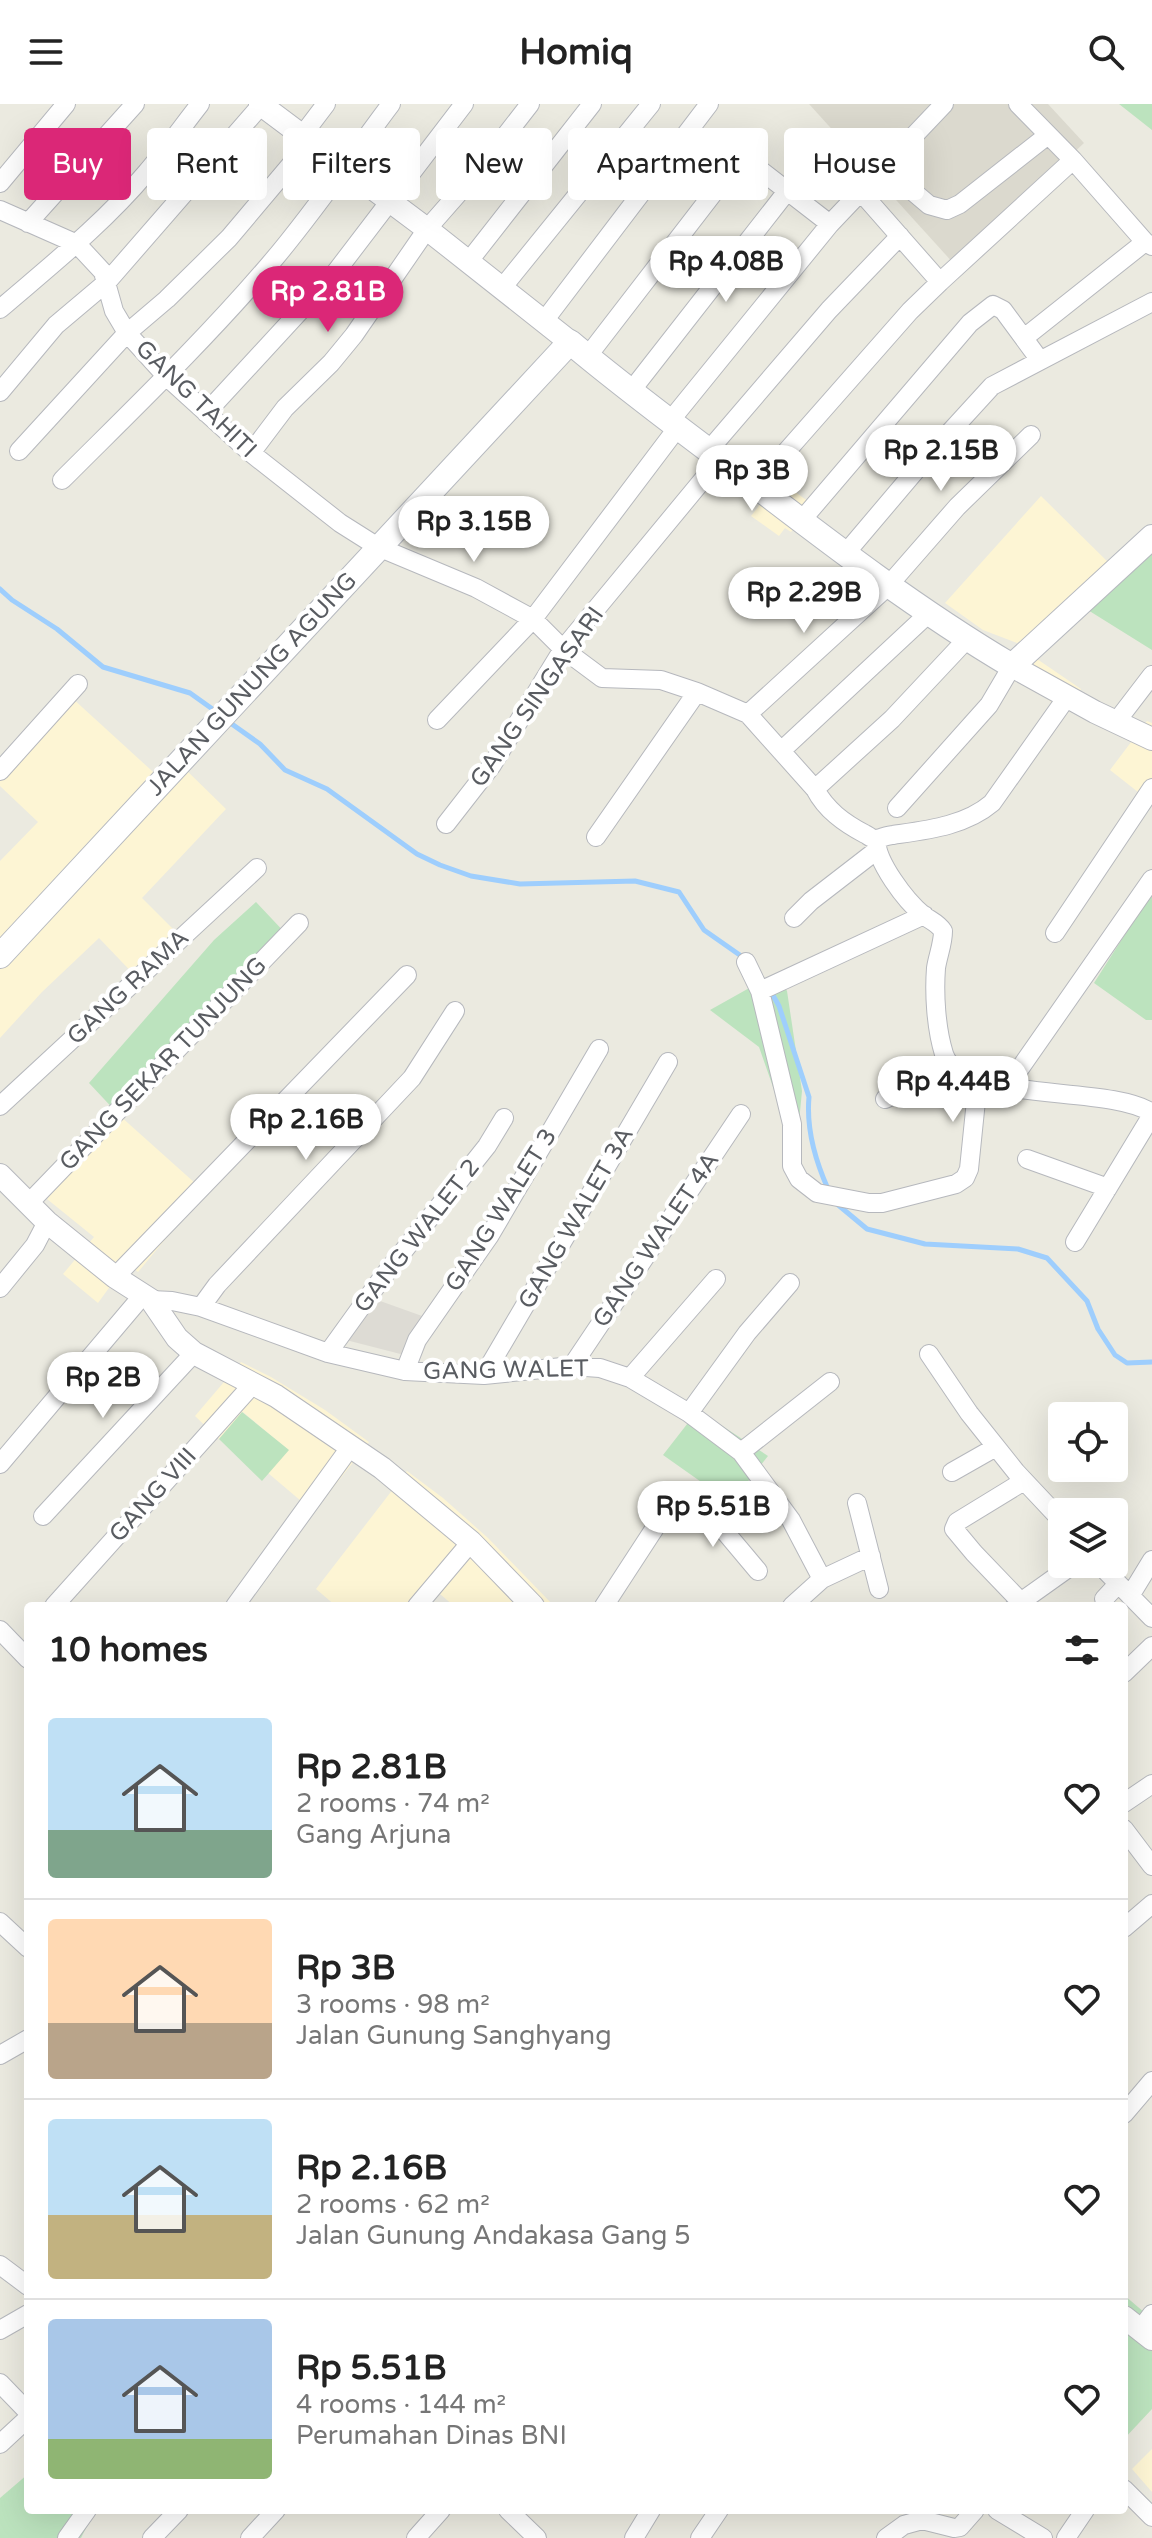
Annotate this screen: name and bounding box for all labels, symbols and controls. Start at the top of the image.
icon: menu [24,30,68,74]
icon: search [1084,30,1128,74]
text: Homiq [519,31,633,74]
chip: Buy [24,128,131,200]
chip: Rent [147,128,267,200]
chip: Filters [283,128,420,200]
chip: New [436,128,552,200]
chip: Apartment [568,128,768,200]
chip: House [784,128,924,200]
pin: Rp 4.08B [643,236,809,304]
text: Rp 4.08B [668,246,784,277]
pin: Rp 2.81B [245,266,411,334]
text: Rp 2.81B [270,276,386,307]
street label: GANG TAHITI [129,334,263,464]
pin: Rp 2.15B [858,425,1024,493]
text: Rp 2.15B [883,435,999,466]
pin: Rp 3B [696,445,808,513]
text: Rp 3B [714,455,790,486]
pin: Rp 3.15B [391,496,557,564]
text: Rp 3.15B [416,506,532,537]
street label: JALAN GUNUNG AGUNG [141,566,363,802]
pin: Rp 2.29B [721,567,887,635]
text: Rp 2.29B [746,577,862,608]
street label: GANG SINGASARI [464,601,610,793]
street label: GANG RAMA [61,923,195,1051]
street label: GANG SEKAR TUNJUNG [53,951,273,1177]
pin: Rp 4.44B [870,1056,1036,1124]
text: Rp 4.44B [896,1066,1010,1097]
pin: Rp 2.16B [223,1094,389,1162]
text: Rp 2.16B [248,1104,364,1135]
street label: GANG WALET 3A [512,1122,640,1314]
street label: GANG WALET 3 [439,1123,563,1297]
street label: GANG WALET 4A [587,1147,725,1333]
street label: GANG WALET 2 [348,1153,486,1319]
pin: Rp 2B [47,1352,159,1420]
street label: GANG WALET [423,1354,589,1386]
text: Rp 2B [65,1362,141,1393]
map controls [1048,1402,1128,1578]
button: locate [1048,1402,1128,1482]
street label: GANG VIII [103,1442,203,1548]
pin: Rp 5.51B [630,1481,796,1549]
text: Rp 5.51B [655,1491,771,1522]
button: layers [1048,1498,1128,1578]
icon: filters [1060,1628,1104,1672]
text: 10 homes [48,1630,208,1671]
text: Rp 2.81B [296,1747,447,1788]
icon: home [112,1750,208,1846]
icon: heart [1060,1776,1104,1820]
text: 2 rooms · 74 m² [296,1788,490,1819]
text: Gang Arjuna [296,1819,451,1850]
text: Rp 3B [296,1948,395,1989]
icon: home [112,1951,208,2047]
icon: heart [1060,1977,1104,2021]
text: 3 rooms · 98 m² [296,1989,490,2020]
text: Jalan Gunung Sanghyang [296,2020,612,2051]
text: Rp 2.16B [296,2148,447,2189]
icon: home [112,2151,208,2247]
icon: heart [1060,2177,1104,2221]
text: 2 rooms · 62 m² [296,2189,490,2220]
text: Jalan Gunung Andakasa Gang 5 [296,2220,691,2251]
text: Rp 5.51B [296,2348,447,2389]
icon: home [112,2351,208,2447]
icon: heart [1060,2377,1104,2421]
text: 4 rooms · 144 m² [296,2389,506,2420]
text: Perumahan Dinas BNI [296,2420,567,2451]

